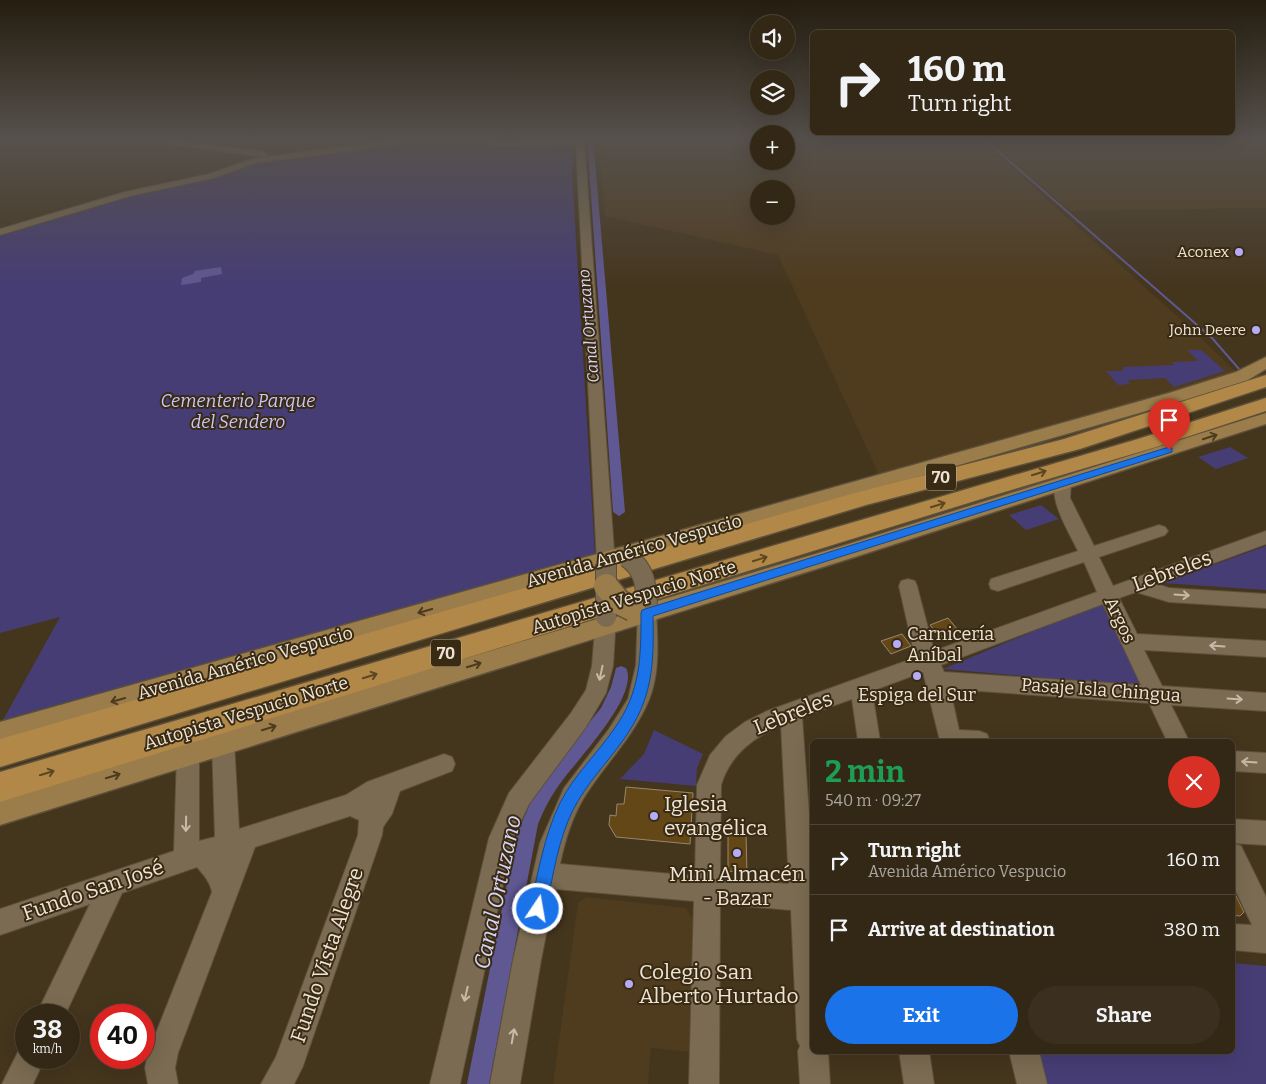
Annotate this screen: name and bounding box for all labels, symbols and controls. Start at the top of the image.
map controls [750,15,795,225]
button: sound [750,15,795,60]
text: 160 m [908,48,1006,90]
icon: right [825,50,890,115]
button: layers [750,70,795,115]
text: Turn right [908,90,1011,117]
button: + [750,125,795,170]
button: − [750,180,795,225]
place label: Aconex [1177,243,1230,261]
marker: Aconex [1233,246,1245,258]
water label: Canal Ortuzano [574,268,603,383]
place label: John Deere [1168,321,1246,339]
marker: John Deere [1250,324,1262,336]
park label: Cementerio Parque del Sendero [161,390,315,433]
pin [1148,399,1190,450]
icon: arrive [1155,406,1183,434]
one-way arrow [1201,431,1217,441]
road number: 70 [926,464,956,491]
one-way arrow [1030,468,1046,478]
one-way arrow [929,499,945,509]
street label: Avenida Américo Vespucio [524,510,744,592]
street label: Lebreles [1129,545,1215,597]
one-way arrow [752,554,768,564]
street label: Autopista Vespucio Norte [529,555,739,639]
one-way arrow [1174,591,1190,600]
street label: Argos [1099,593,1141,647]
one-way arrow [418,606,434,616]
street label: Avenida Américo Vespucio [135,622,355,704]
place label: Carnicería Aníbal [907,623,994,666]
marker: Carnicería Aníbal [891,638,903,650]
road number: 70 [431,640,461,666]
one-way arrow [1210,642,1226,651]
one-way arrow [466,659,482,669]
one-way arrow [595,664,605,680]
marker: Espiga del Sur [911,670,923,682]
street label: Autopista Vespucio Norte [141,671,351,755]
one-way arrow [362,671,378,681]
street label: Pasaje Isla Chingua [1020,673,1182,707]
place label: Espiga del Sur [858,684,976,706]
street label: Lebreles [750,685,836,741]
one-way arrow [110,695,126,705]
one-way arrow [1227,695,1243,704]
one-way arrow [260,722,276,732]
text: 2 min [825,754,905,790]
button: close [1168,756,1220,808]
one-way arrow [1242,757,1258,767]
one-way arrow [38,768,54,778]
one-way arrow [105,770,121,780]
place label: Iglesia evangélica [664,791,768,841]
text: 540 m · 09:27 [825,791,921,810]
marker: Iglesia evangélica [648,810,660,822]
water label: Canal Ortuzano [468,813,527,971]
one-way arrow [181,816,191,832]
text: Turn right [868,839,961,862]
icon: right [825,846,853,874]
marker: Mini Almacén - Bazar [731,847,743,859]
text: 160 m [1167,848,1220,871]
street label: Fundo San José [19,854,167,926]
place label: Mini Almacén - Bazar [669,861,805,911]
text: Avenida Américo Vespucio [868,862,1066,881]
street label: Fundo Vista Alegre [285,864,369,1046]
position arrow [511,882,563,934]
icon: arrive [825,916,853,944]
text: Arrive at destination [868,918,1055,941]
text: 380 m [1164,918,1220,941]
place label: Colegio San Alberto Hurtado [639,959,799,1009]
marker: Colegio San Alberto Hurtado [623,978,635,990]
one-way arrow [461,986,470,1002]
button: Exit [825,986,1018,1044]
button: Share [1028,986,1220,1044]
speed limit sign: 40 [90,1004,155,1069]
text: 38 [33,1015,62,1045]
one-way arrow [509,1028,519,1044]
text: km/h [33,1042,62,1056]

